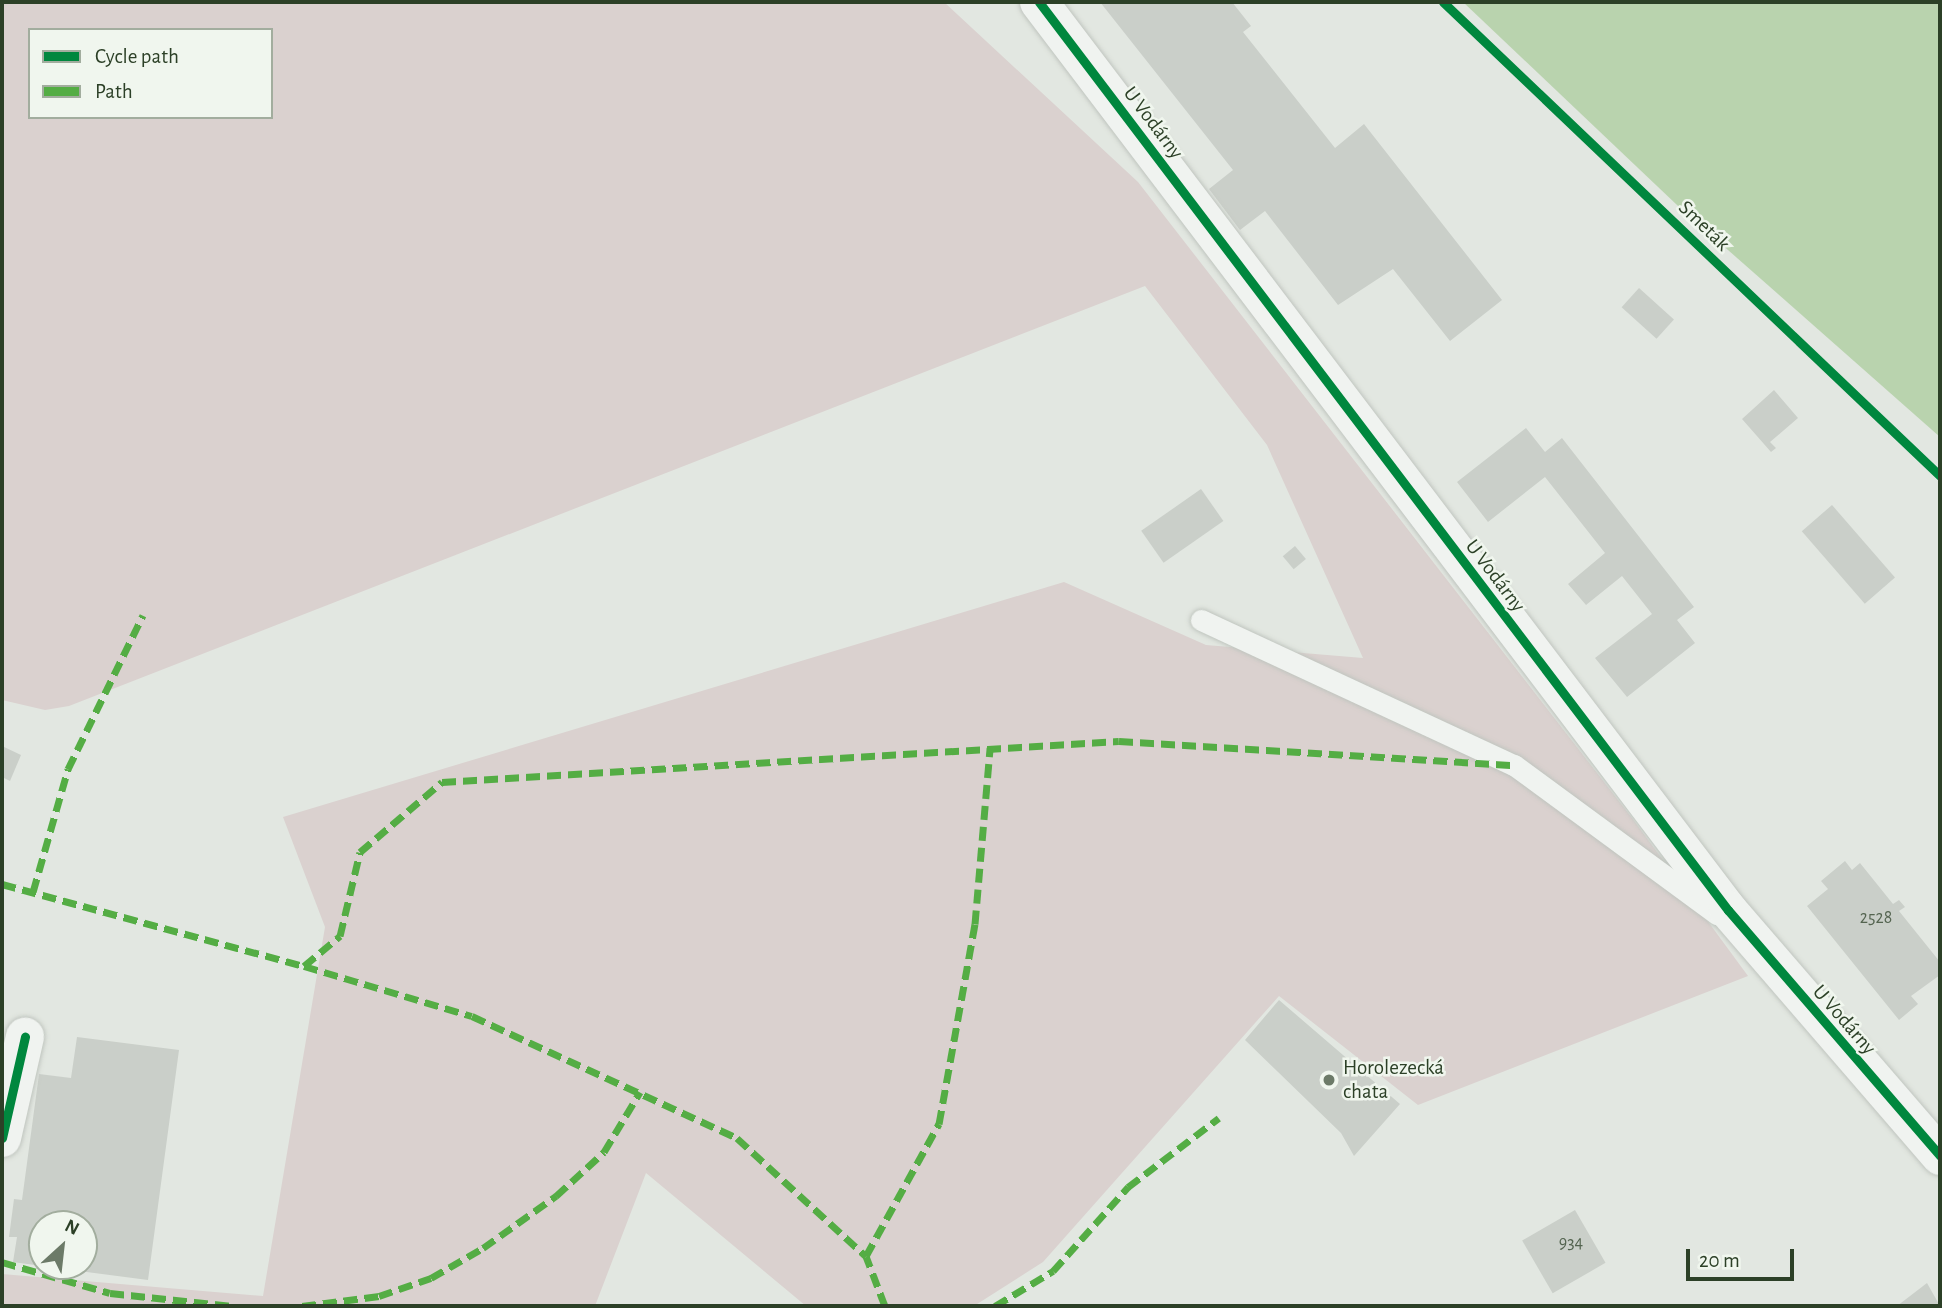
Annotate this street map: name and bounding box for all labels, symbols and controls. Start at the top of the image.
legend [28,28,273,119]
text: Cycle path [95,46,179,67]
text: Path [95,81,133,102]
street label: U Vodárny [1118,82,1188,164]
street label: Smeták [1673,195,1735,257]
street label: U Vodárny [1460,535,1530,617]
house number: 2528 [1860,907,1892,929]
street label: U Vodárny [1807,980,1881,1060]
place label: Horolezecká chata [1343,1055,1444,1105]
marker: Horolezecká chata [1321,1072,1337,1088]
north arrow [28,1210,98,1280]
text: N [62,1216,82,1239]
house number: 934 [1559,1232,1583,1254]
scale bar [1690,1234,1798,1278]
text: 20 m [1699,1250,1740,1271]

